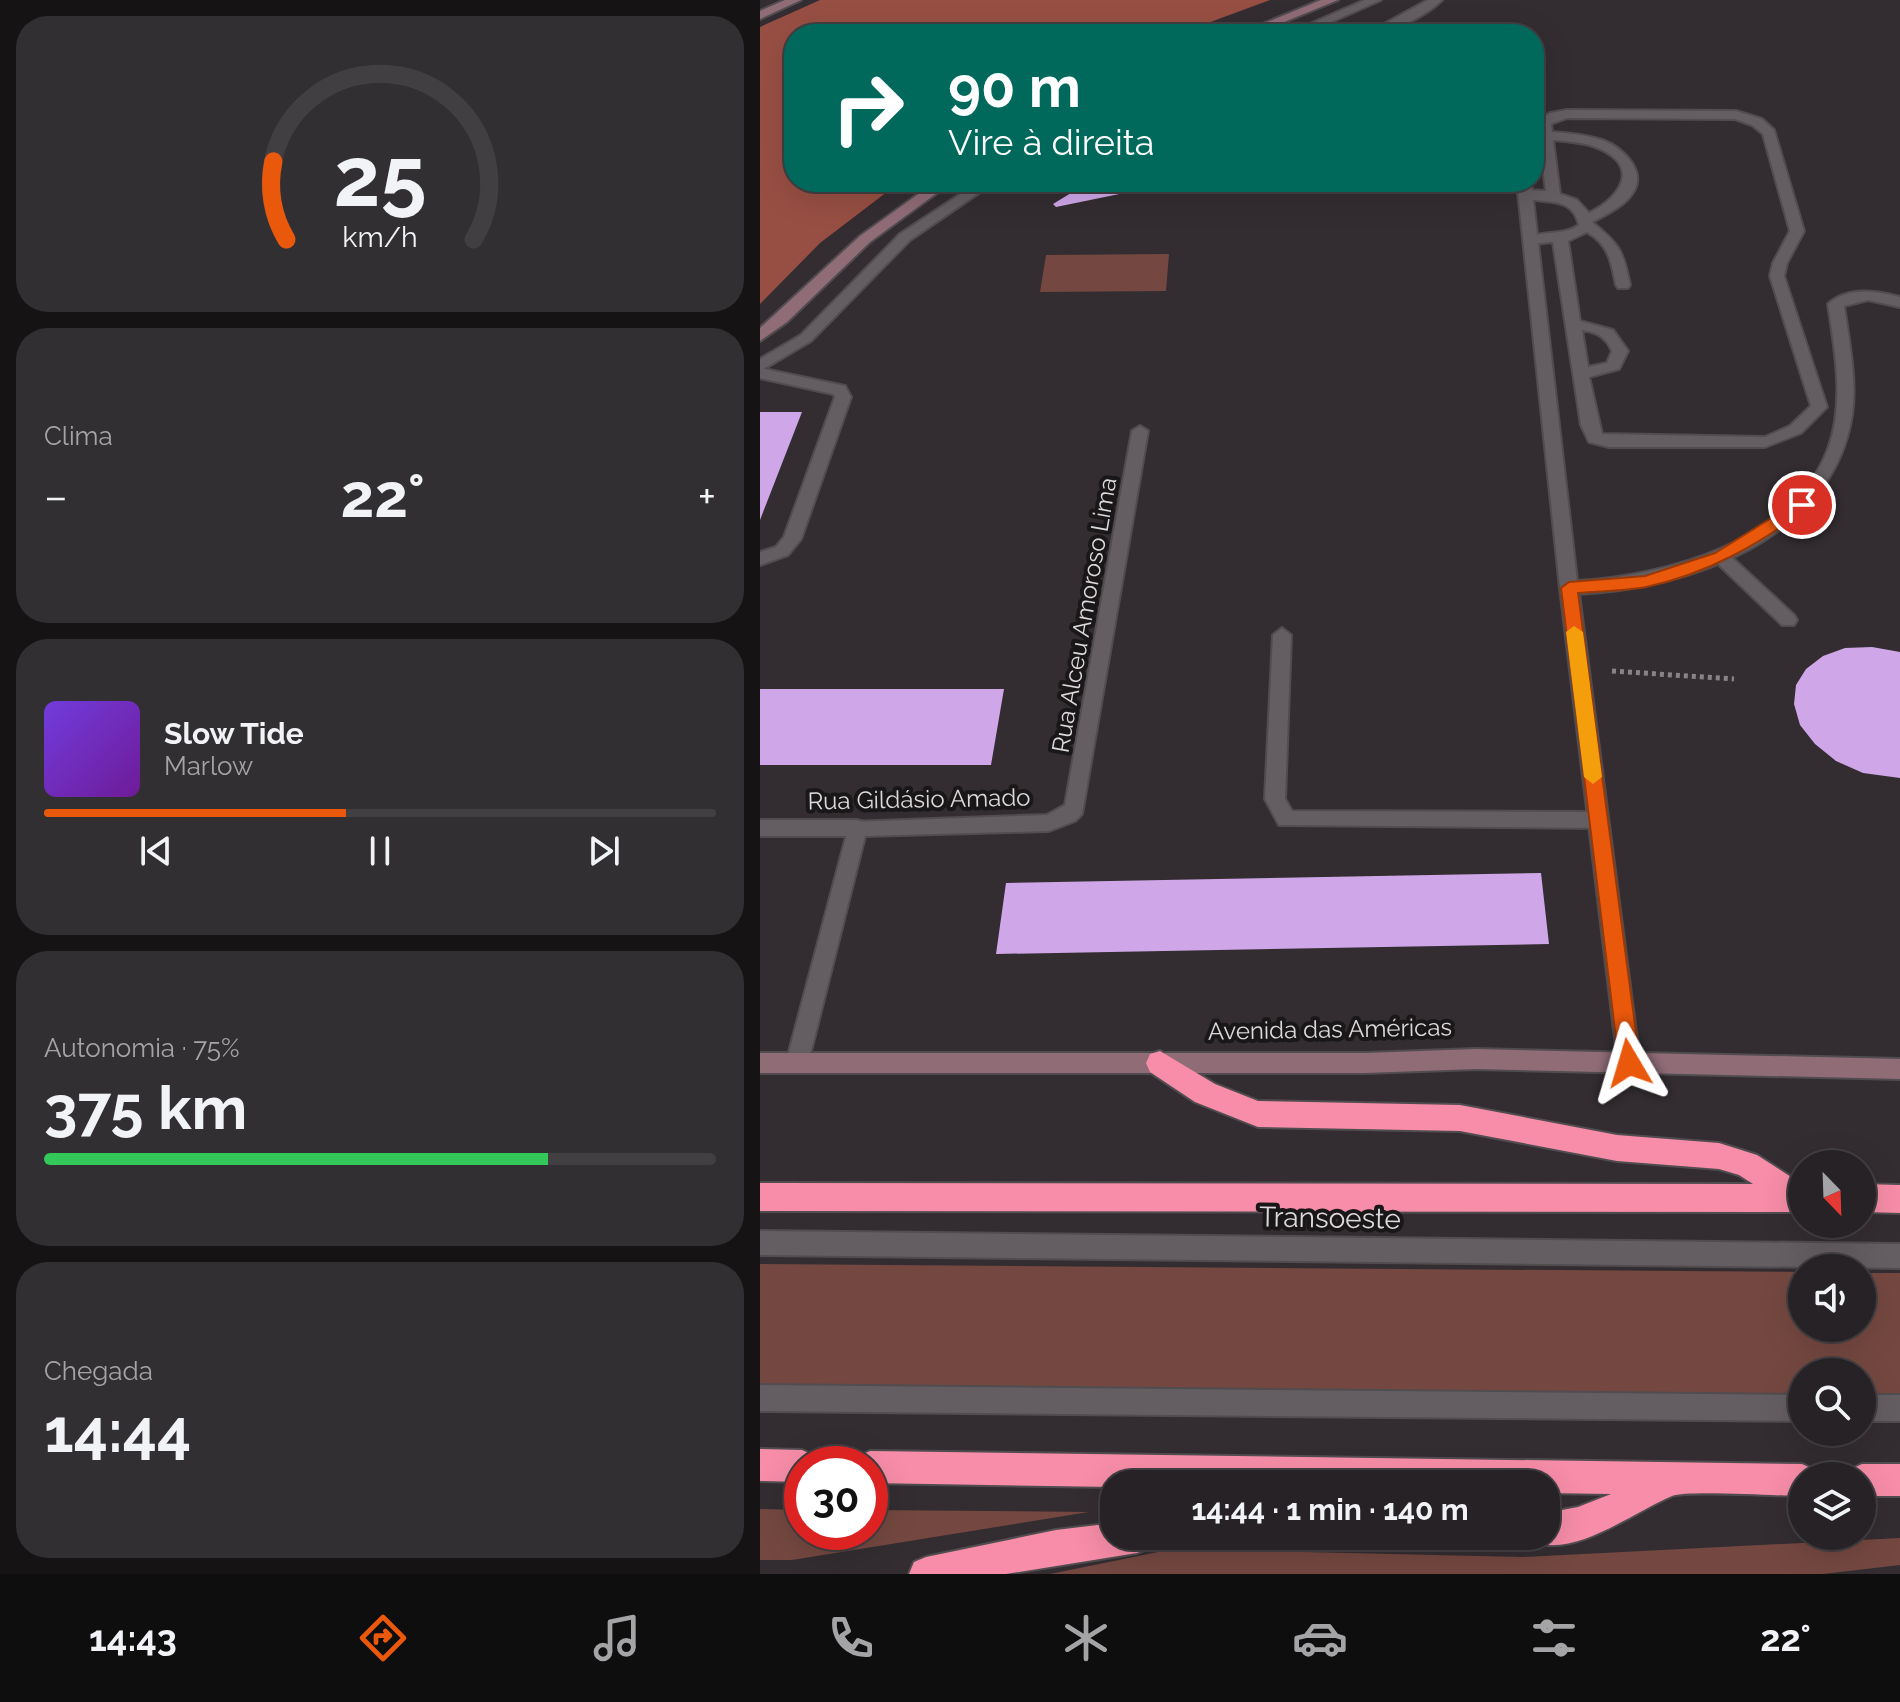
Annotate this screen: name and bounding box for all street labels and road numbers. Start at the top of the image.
street label: Rua Alceu Amoroso Lima [1045,475,1123,755]
street label: Rua Gildásio Amado [807,783,1031,815]
street label: Avenida das Américas [1208,1012,1452,1046]
street label: Transoeste [1259,1200,1401,1236]

